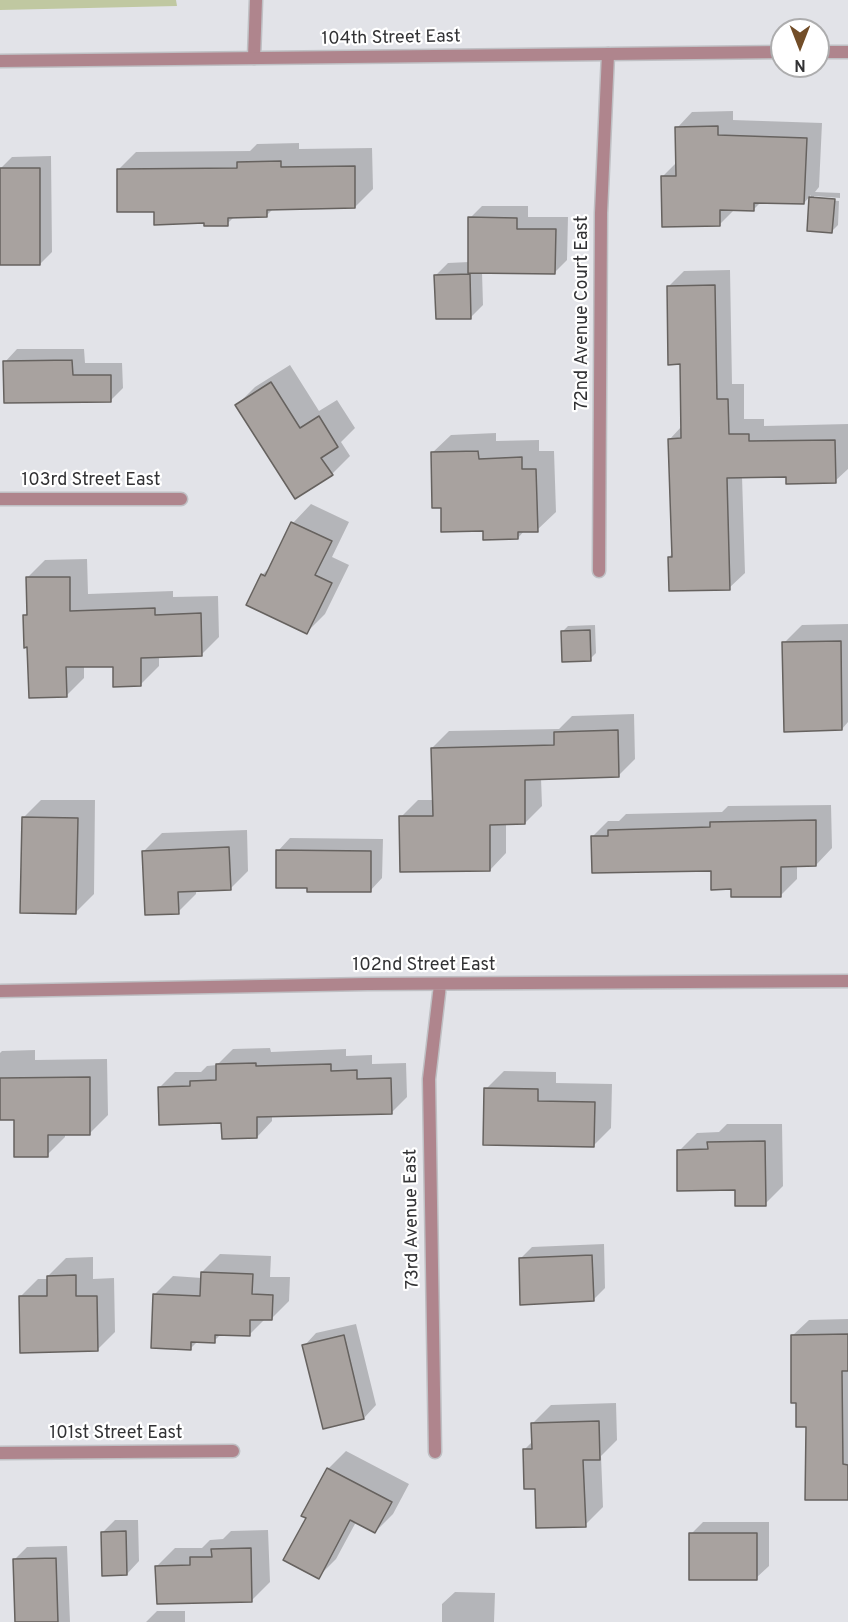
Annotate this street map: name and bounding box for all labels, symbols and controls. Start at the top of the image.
north arrow [770,18,830,78]
street label: 104th Street East [321,27,461,51]
text: N [794,54,806,74]
street label: 72nd Avenue Court East [572,216,594,410]
street label: 103rd Street East [21,470,161,492]
street label: 102nd Street East [352,955,496,977]
street label: 73rd Avenue East [401,1149,425,1289]
street label: 101st Street East [50,1423,182,1445]

